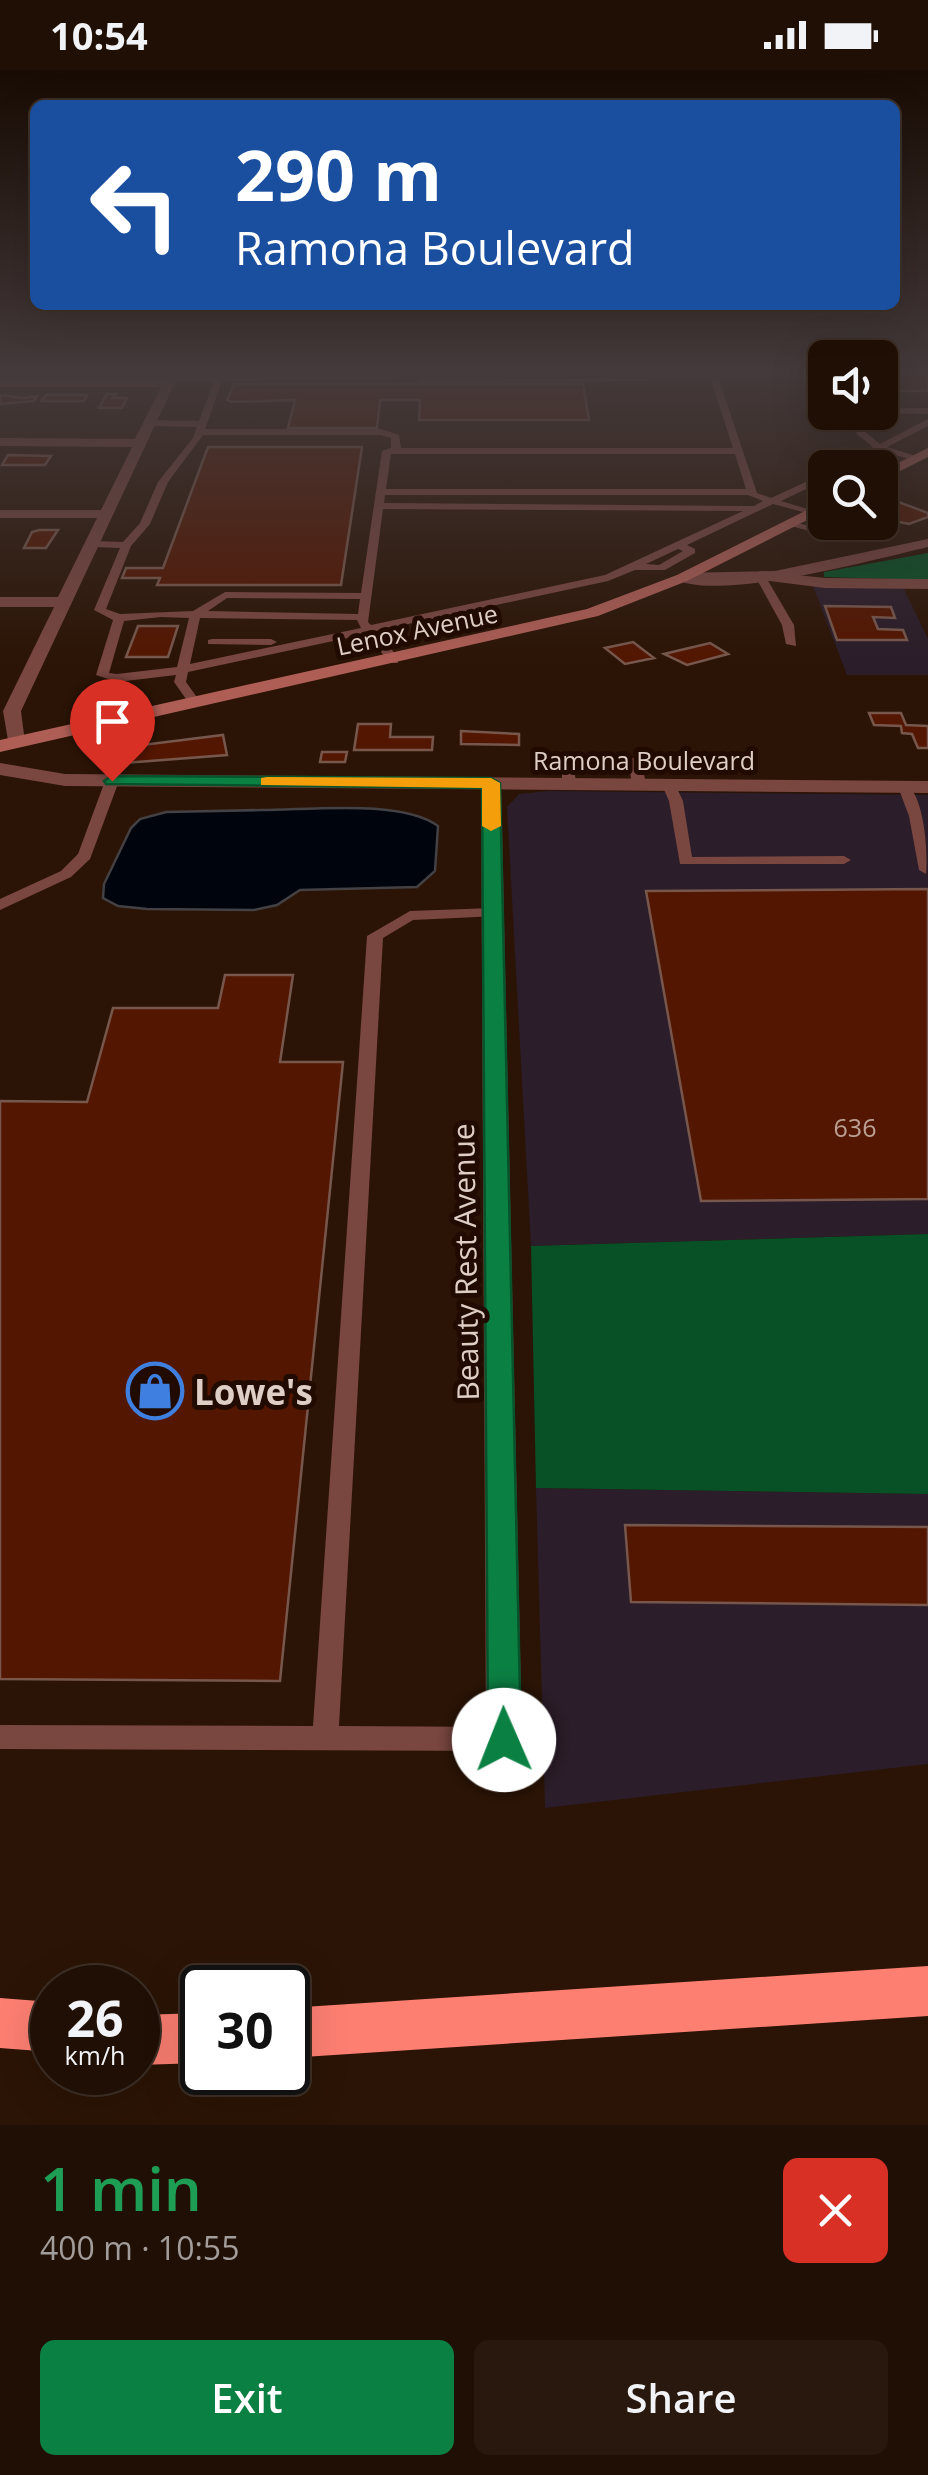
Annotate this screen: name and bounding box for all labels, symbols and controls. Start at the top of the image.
text: 10:54 [50,9,148,61]
text: 290 m [235,126,442,222]
icon: left [70,140,200,270]
text: Ramona Boulevard [235,217,635,278]
map controls [808,340,898,540]
button: sound [808,340,898,430]
button: search [808,450,898,540]
street label: Lenox Avenue [333,595,501,663]
pin [70,679,155,782]
icon: arrive [85,694,140,749]
street label: Ramona Boulevard [533,743,755,777]
house number: 636 [834,1110,876,1144]
street label: Beauty Rest Avenue [442,1123,488,1401]
shop icon: Lowe's [125,1361,185,1421]
place label: Lowe's [194,1368,313,1415]
position arrow [452,1688,556,1792]
speed limit sign: 30 [180,1965,310,2095]
text: 26 [66,1984,124,2052]
text: km/h [65,2038,125,2072]
text: 1 min [40,2147,202,2229]
button: close [783,2158,888,2263]
text: 400 m · 10:55 [40,2226,239,2269]
button: Exit [40,2340,454,2455]
button: Share [474,2340,888,2455]

